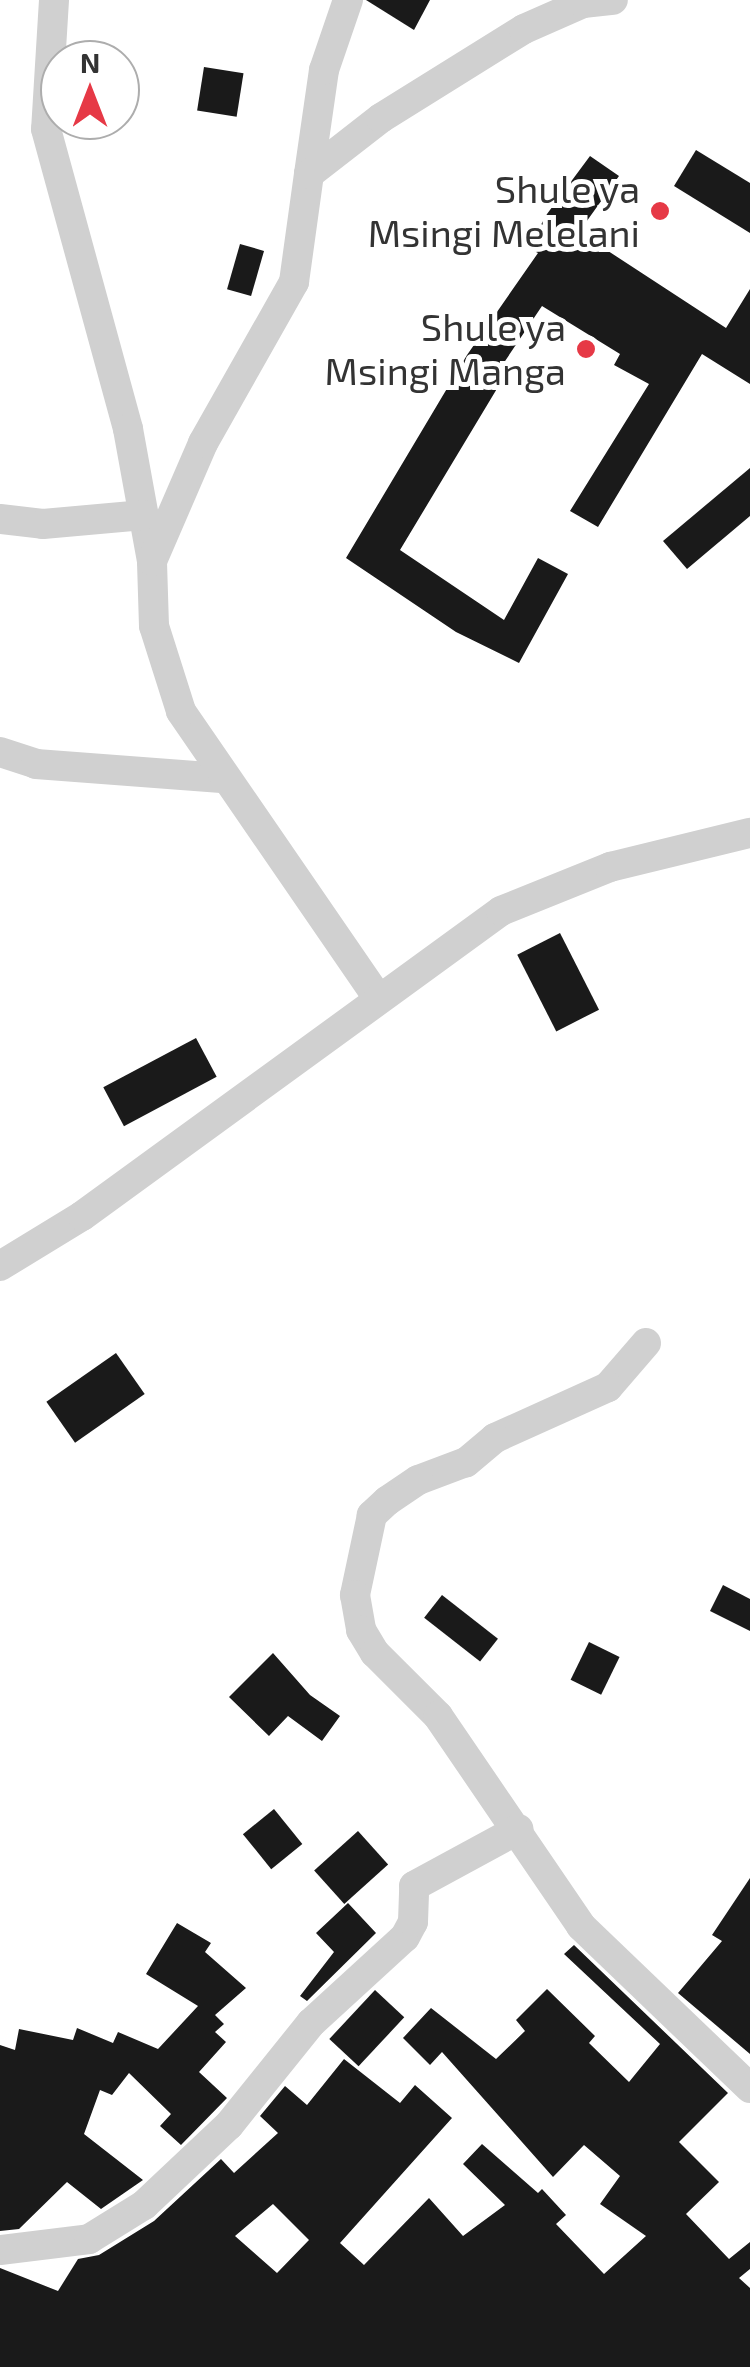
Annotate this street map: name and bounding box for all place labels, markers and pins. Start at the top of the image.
place label: Shule ya Msingi Melelani [368,166,640,255]
marker: Shule ya Msingi Melelani [649,200,671,222]
place label: Shule ya Msingi Manga [325,304,566,394]
marker: Shule ya Msingi Manga [575,338,597,360]

